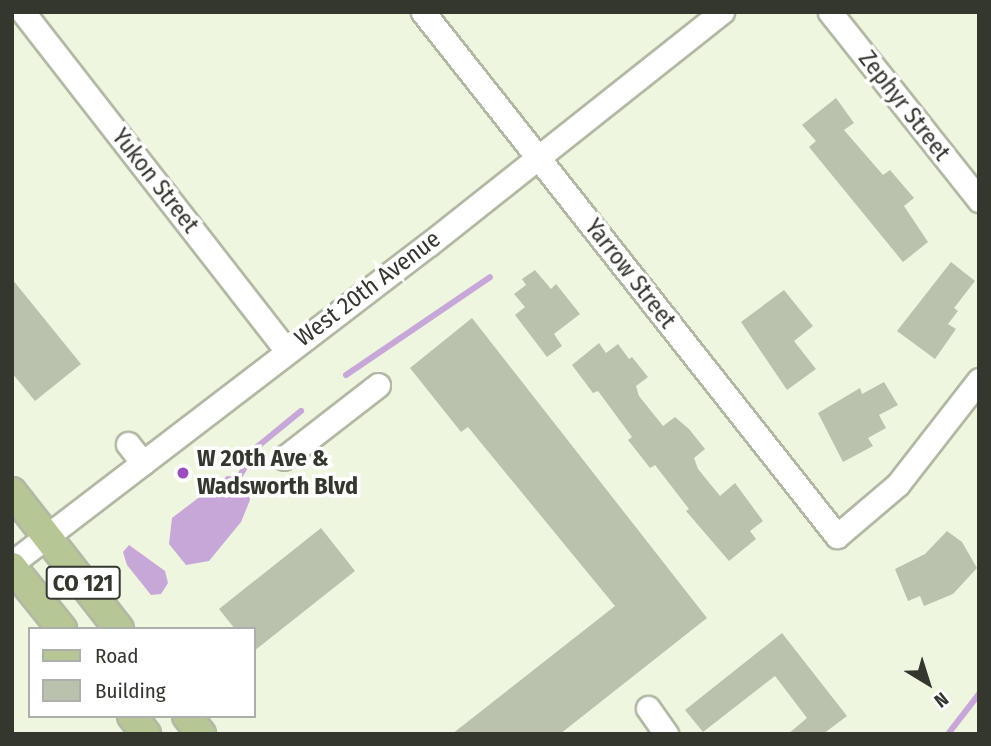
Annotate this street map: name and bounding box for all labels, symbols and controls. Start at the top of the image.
street label: Zephyr Street [852,45,956,167]
street label: Yukon Street [105,123,205,239]
street label: Yarrow Street [578,214,682,334]
street label: West 20th Avenue [290,225,446,353]
place label: W 20th Ave & Wadsworth Blvd [197,445,358,501]
marker: W 20th Ave & Wadsworth Blvd [175,465,191,481]
road number: CO 121 [44,564,122,603]
legend [28,627,256,718]
text: Road [95,643,139,669]
north arrow [893,648,963,718]
text: Building [95,678,166,704]
text: N [930,687,953,713]

